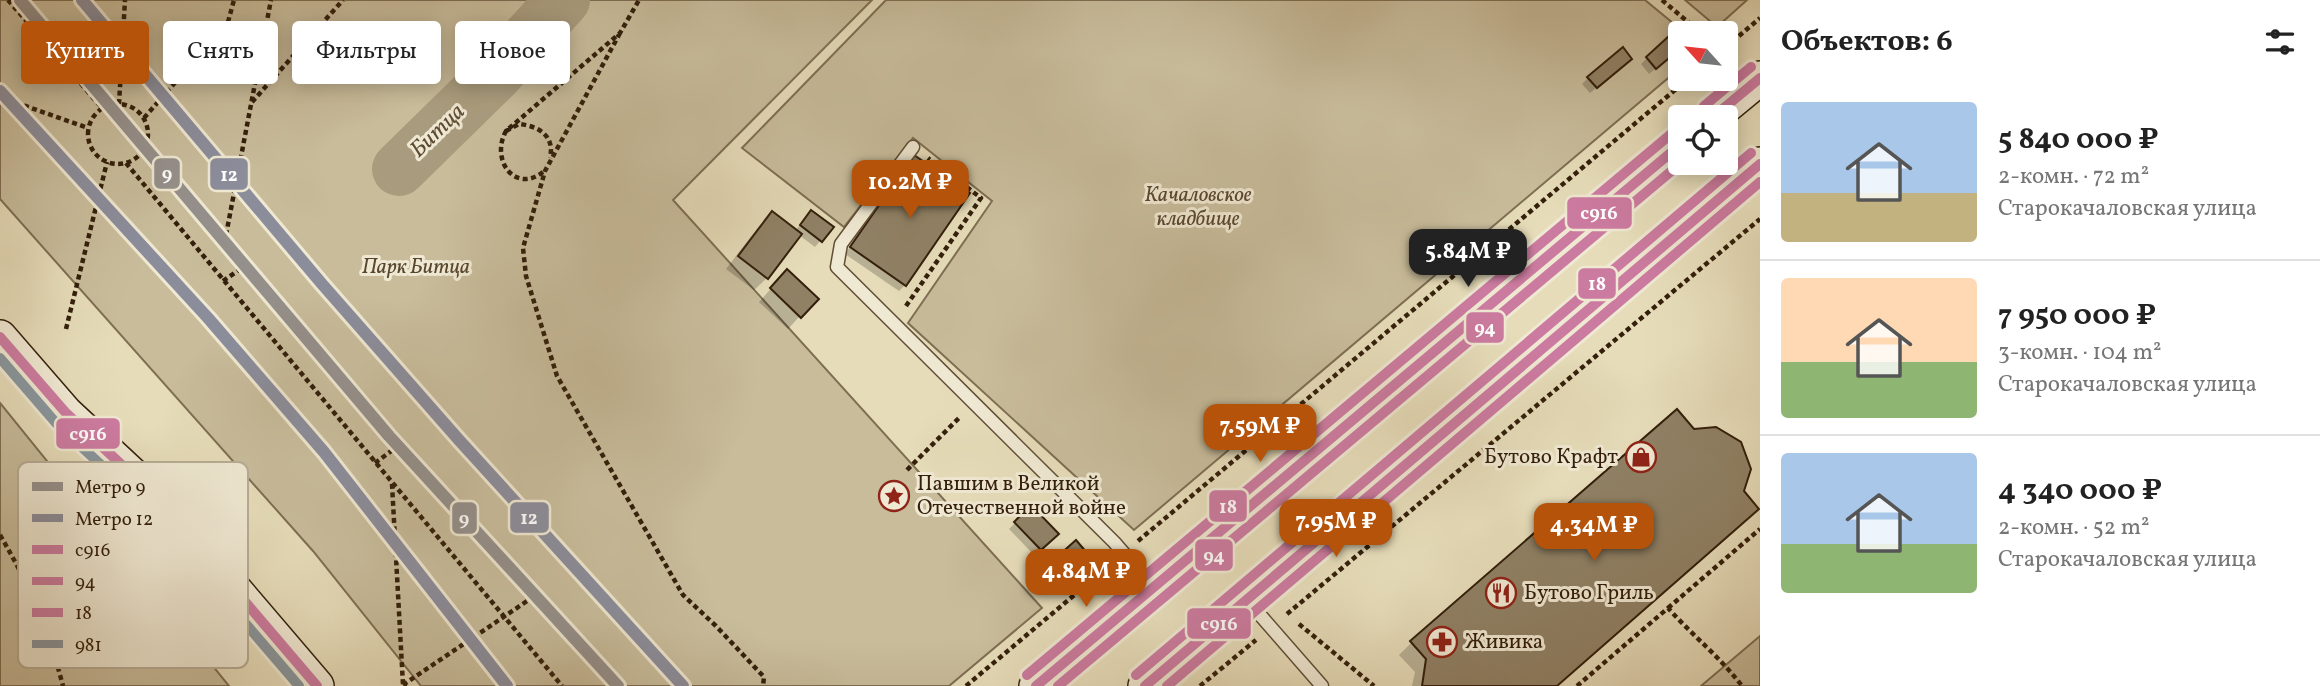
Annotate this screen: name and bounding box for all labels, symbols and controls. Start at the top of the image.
chip: Купить [21,21,149,84]
chip: Снять [163,21,278,84]
chip: Фильтры [292,21,441,84]
chip: Новое [455,21,570,84]
north arrow [1668,21,1738,91]
map controls [1668,21,1738,175]
text: Объектов: 6 [1781,21,1953,63]
icon: filters [2261,23,2299,61]
water label: Битца [403,97,473,165]
button: locate [1668,105,1738,175]
text: 5 840 000 ₽ [1998,119,2159,161]
icon: home [1837,130,1921,214]
line badge: 9 [153,157,181,190]
line badge: 12 [209,157,249,191]
pin: 10.2M ₽ [845,160,975,220]
text: 2-комн. · 72 m² [1998,161,2149,193]
text: 9 [162,162,172,188]
text: 12 [220,163,238,189]
text: 10.2M ₽ [868,167,952,199]
park label: Качаловское кладбище [1145,181,1252,234]
text: Старокачаловская улица [1998,193,2257,225]
line badge: с916 [1566,196,1633,230]
text: с916 [1580,201,1618,227]
pin: 5.84M ₽ [1403,230,1533,289]
text: 5.84M ₽ [1425,236,1511,268]
park label: Парк Битца [362,253,470,282]
line badge: 18 [1577,267,1617,300]
text: 18 [1588,272,1606,298]
text: 7 950 000 ₽ [1998,295,2156,337]
icon: home [1837,306,1921,390]
line badge: 94 [1465,311,1505,344]
text: 94 [1474,316,1496,342]
text: 3-комн. · 104 m² [1998,337,2162,369]
text: Старокачаловская улица [1998,369,2257,401]
pin: 7.59M ₽ [1195,405,1325,464]
text: 7.59M ₽ [1219,411,1301,443]
line badge: с916 [55,417,121,450]
text: с916 [69,422,107,448]
shop icon: Бутово Крафт [1624,440,1658,474]
place label: Бутово Крафт [1484,443,1618,472]
legend [18,462,248,668]
place label: Павшим в Великой Отечественной войне [917,470,1126,523]
text: 4 340 000 ₽ [1998,470,2162,512]
text: Метро 9 [75,475,146,501]
place icon: Павшим в Великой Отечественной войне [877,479,911,513]
icon: home [1837,481,1921,565]
line badge: 18 [1208,489,1248,523]
text: 18 [1219,495,1237,521]
pin: 7.95M ₽ [1271,500,1401,559]
line badge: 9 [451,501,478,535]
line badge: 12 [509,501,550,534]
pin: 4.34M ₽ [1529,504,1659,563]
text: 12 [520,506,538,532]
text: 7.95M ₽ [1295,506,1377,538]
text: Метро 12 [75,507,153,533]
text: 9 [459,507,469,533]
text: 4.34M ₽ [1550,510,1638,542]
text: 2-комн. · 52 m² [1998,512,2150,544]
text: с916 [75,538,110,564]
line badge: 94 [1194,538,1234,572]
text: 94 [1203,544,1225,570]
text: Старокачаловская улица [1998,544,2257,576]
pin: 4.84M ₽ [1021,550,1151,609]
text: 4.84M ₽ [1042,556,1130,588]
text: 94 [75,570,96,596]
restaurant icon: Бутово Гриль [1484,576,1518,610]
place label: Бутово Гриль [1524,579,1654,608]
text: 18 [75,601,92,627]
line badge: с916 [1186,607,1252,640]
text: с916 [1200,612,1238,638]
pharmacy icon: Живика [1425,625,1459,659]
place label: Живика [1465,628,1543,657]
text: 981 [75,633,102,659]

